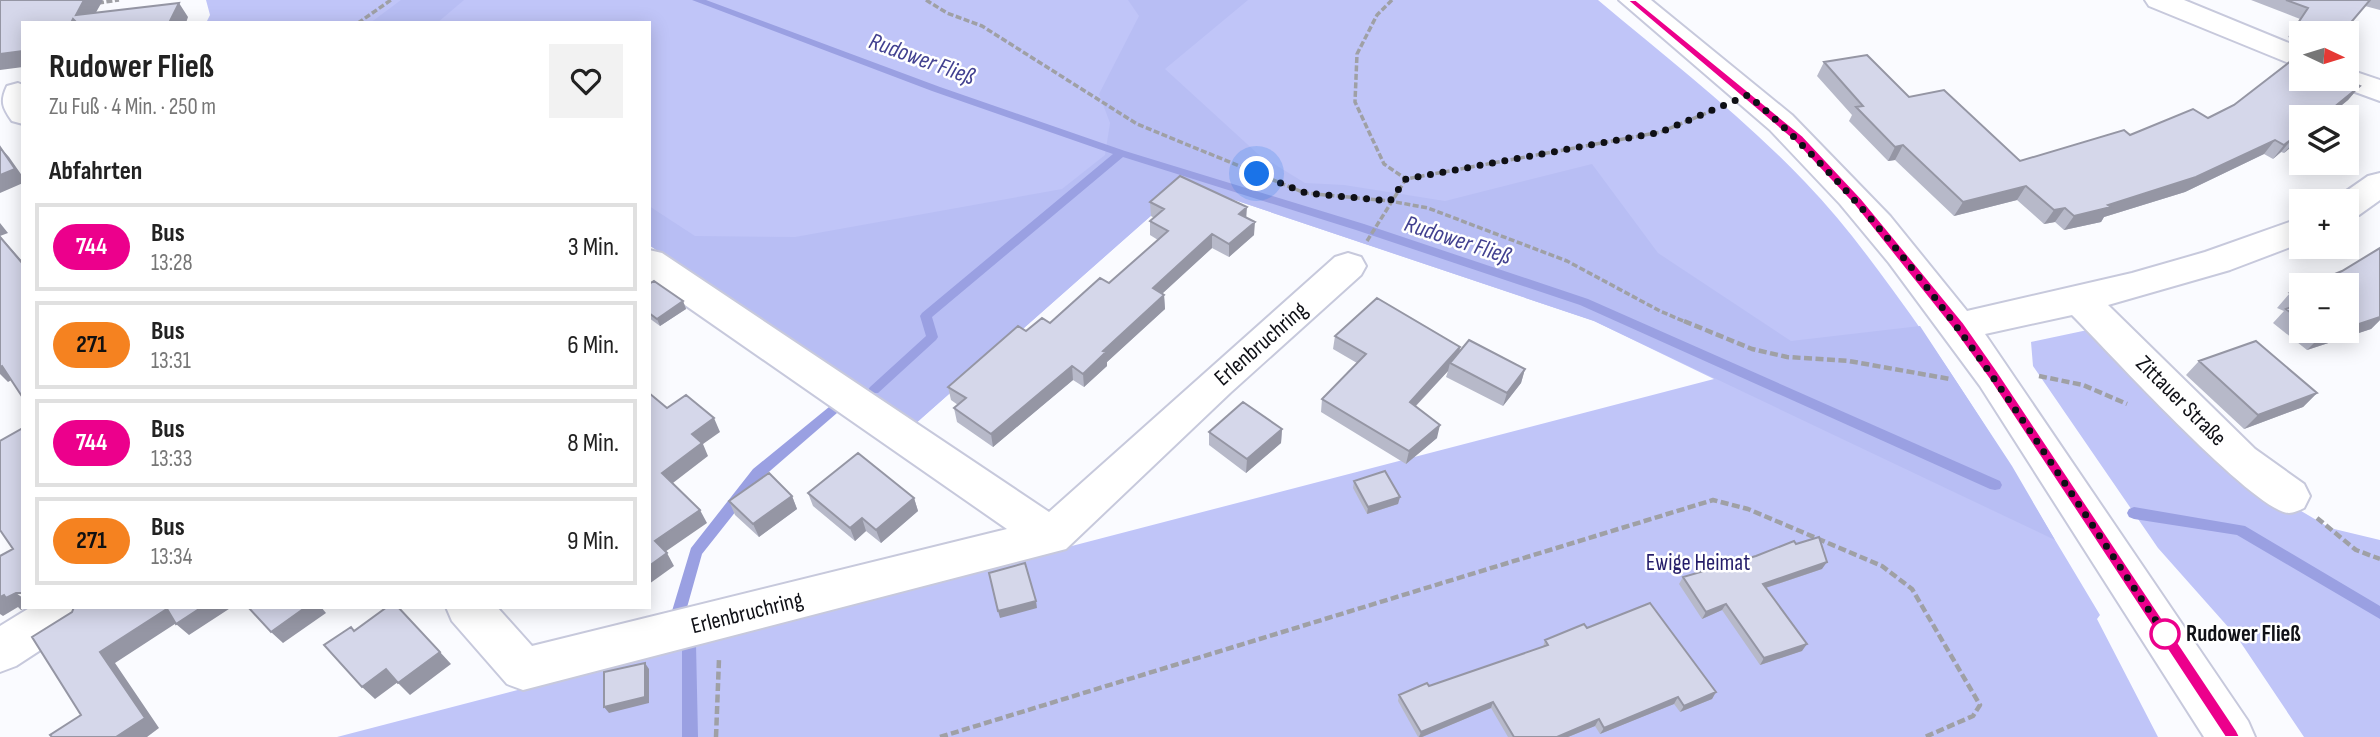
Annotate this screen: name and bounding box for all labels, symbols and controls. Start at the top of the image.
north arrow [2289,21,2359,91]
map controls [2289,21,2359,343]
water label: Rudower Fließ [865,26,979,92]
button: heart [549,44,623,118]
text: Rudower Fließ [49,47,214,87]
text: Zu Fuß · 4 Min. · 250 m [49,93,216,121]
button: layers [2289,105,2359,175]
text: Abfahrten [49,156,142,187]
your location [1239,156,1274,191]
button: + [2289,189,2359,259]
water label: Rudower Fließ [1401,209,1515,271]
text: Bus [151,218,185,249]
text: 744 [76,232,107,261]
text: 3 Min. [568,232,619,263]
text: 13:28 [151,249,193,277]
button: − [2289,273,2359,343]
street label: Erlenbruchring [1209,296,1313,392]
text: Bus [151,316,185,347]
text: 271 [76,330,107,359]
text: 6 Min. [567,330,619,361]
text: 13:31 [151,347,191,375]
street label: Zittauer Straße [2130,350,2232,452]
text: Bus [151,414,185,445]
text: 744 [76,428,107,457]
text: 8 Min. [567,428,619,459]
text: 13:33 [151,445,192,473]
text: Bus [151,512,185,543]
text: 271 [76,526,107,555]
text: 9 Min. [567,526,619,557]
text: 13:34 [151,543,192,571]
park label: Ewige Heimat [1646,549,1750,577]
street label: Erlenbruchring [688,586,806,640]
marker: Rudower Fließ [2150,619,2180,649]
place label: Rudower Fließ [2186,620,2301,648]

